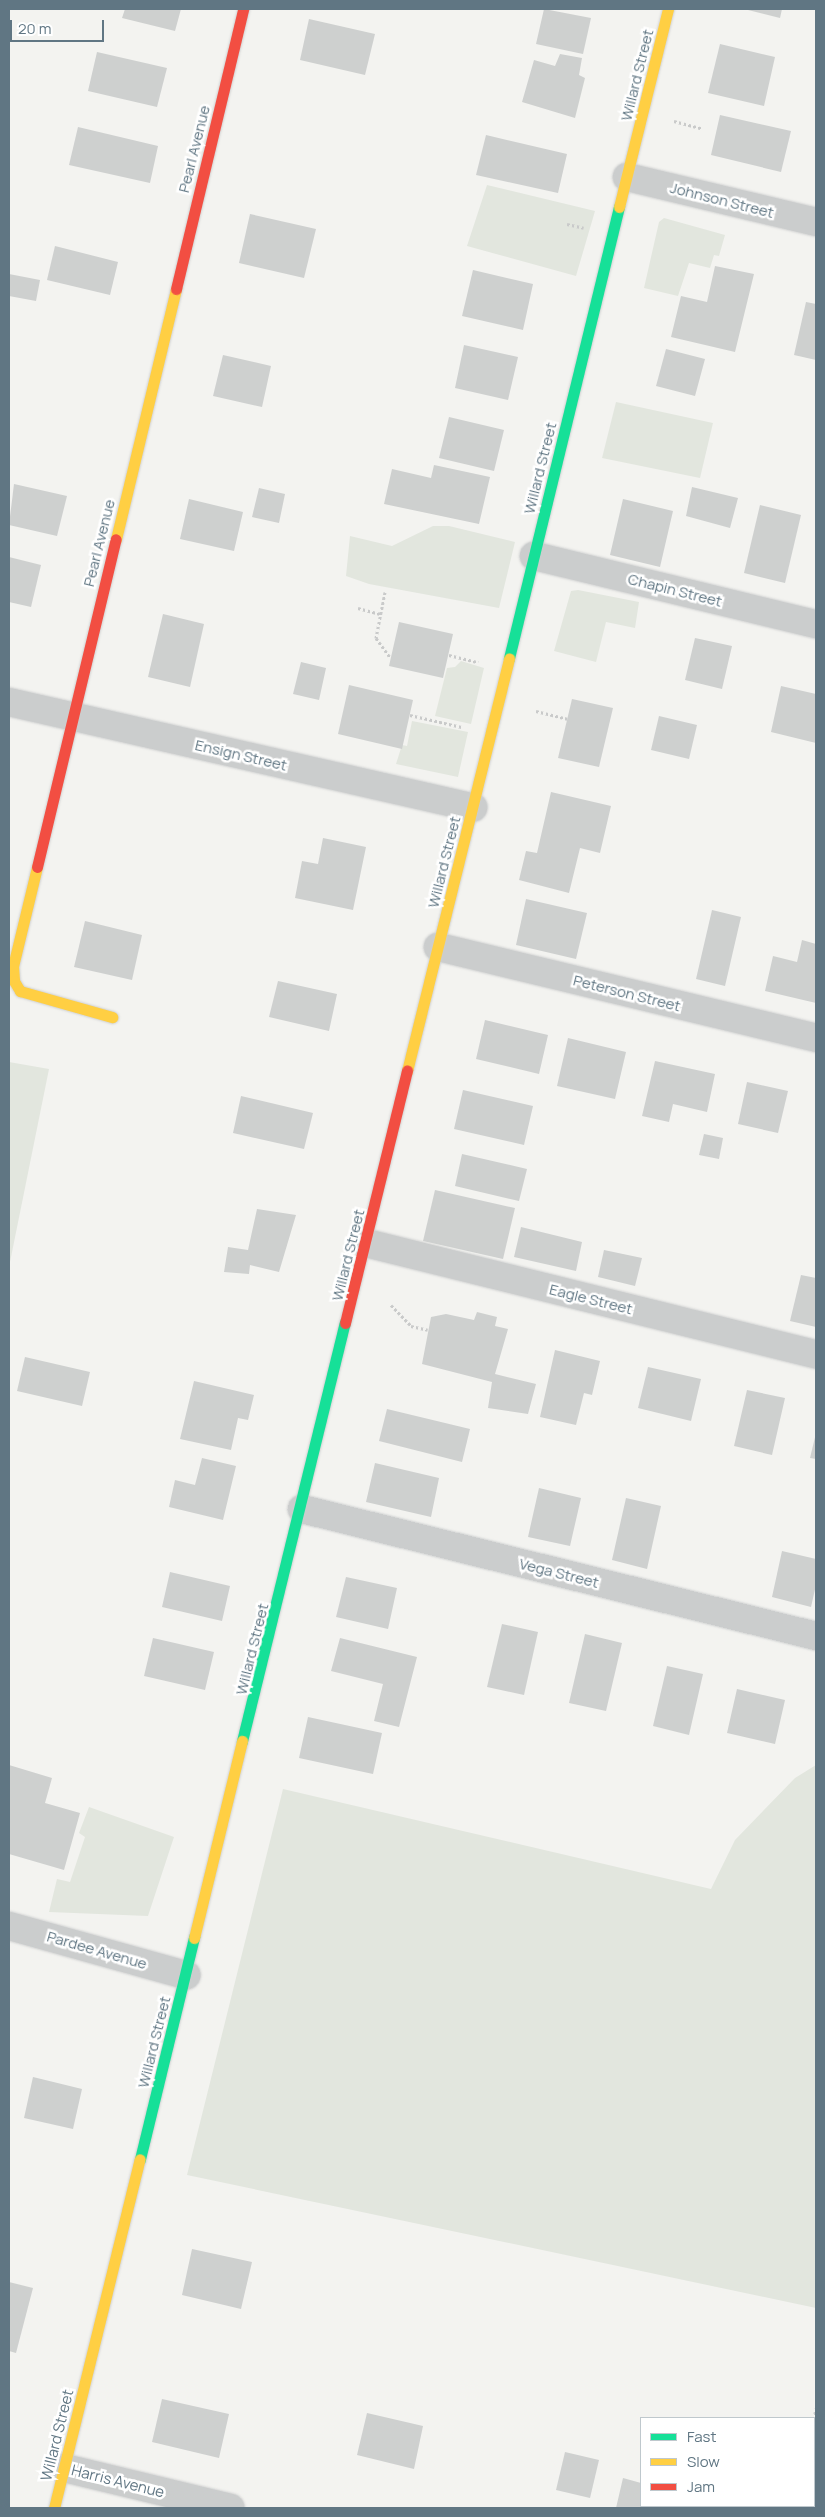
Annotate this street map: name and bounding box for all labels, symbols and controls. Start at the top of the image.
scale bar [12,10,106,42]
text: 20 m [18,18,51,39]
street label: Willard Street [617,27,657,123]
street label: Pearl Avenue [174,104,214,194]
street label: Johnson Street [668,178,776,222]
street label: Willard Street [520,420,560,516]
street label: Pearl Avenue [79,498,119,588]
street label: Chapin Street [626,570,724,610]
street label: Ensign Street [193,736,289,774]
street label: Willard Street [424,814,464,910]
street label: Peterson Street [571,971,683,1015]
street label: Willard Street [328,1207,368,1303]
street label: Eagle Street [548,1280,634,1318]
street label: Vega Street [517,1554,601,1592]
street label: Willard Street [232,1601,272,1697]
street label: Pardee Avenue [45,1927,149,1973]
street label: Willard Street [134,1994,174,2090]
street label: Willard Street [37,2387,77,2483]
legend [640,2417,815,2507]
text: Fast [687,2426,716,2447]
text: Slow [687,2451,720,2472]
street label: Harris Avenue [70,2461,166,2501]
text: Jam [687,2476,715,2497]

